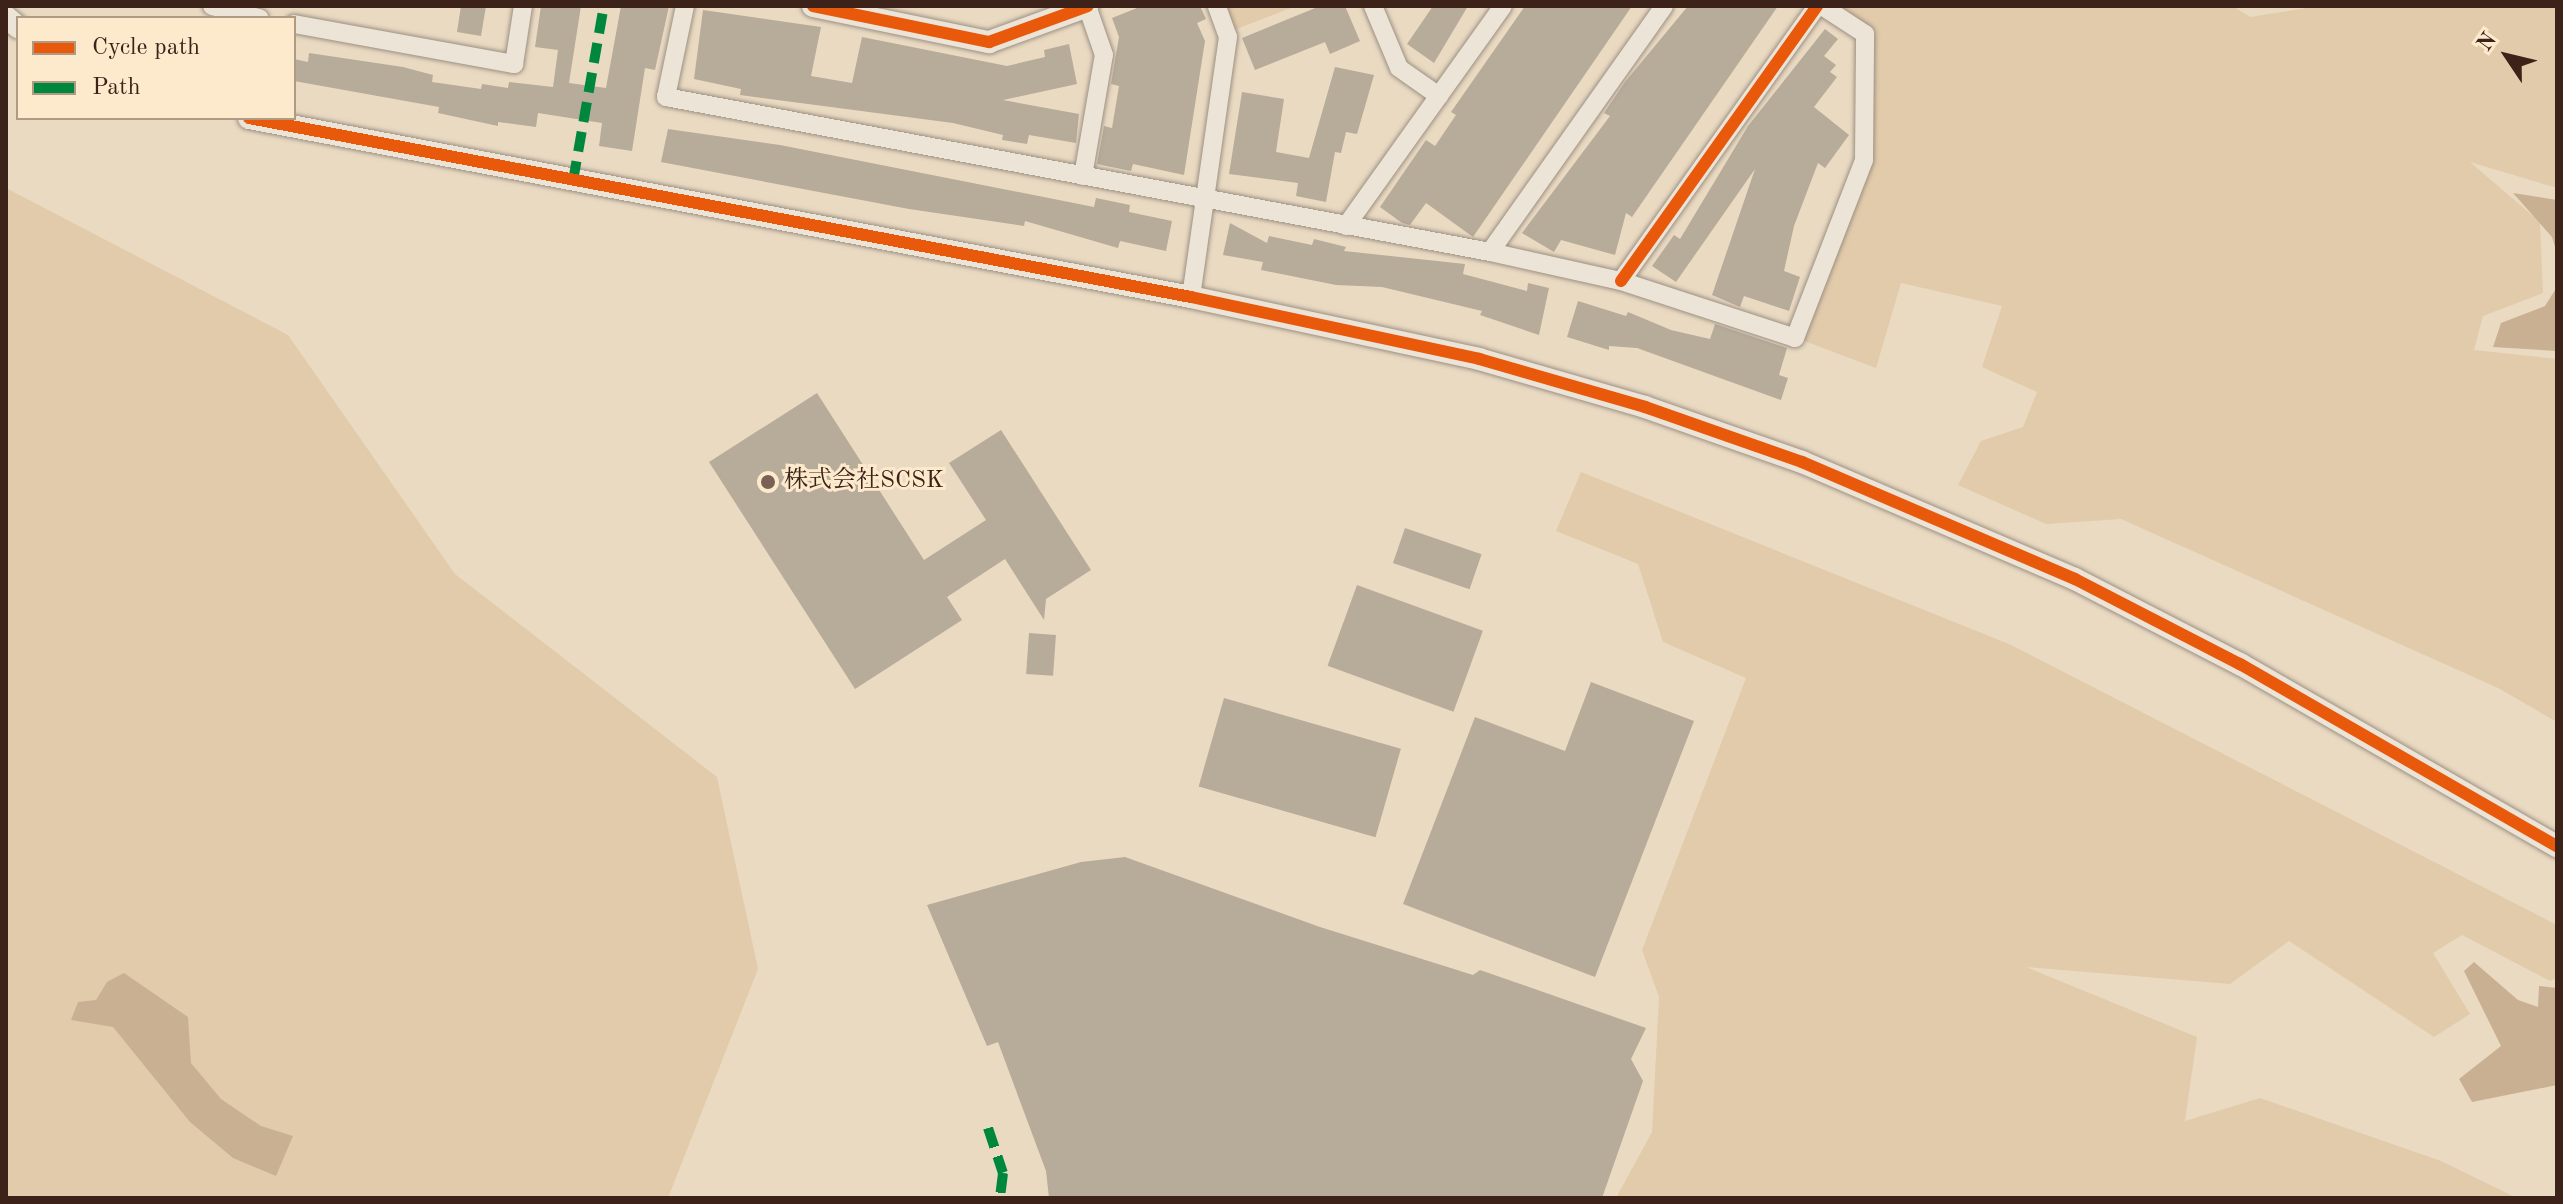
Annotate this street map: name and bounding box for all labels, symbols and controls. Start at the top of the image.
legend [16,16,296,120]
north arrow [2467,16,2547,96]
text: N [2474,29,2501,55]
text: Cycle path [92,36,200,60]
text: Path [92,76,141,100]
place label: 株式会社SCSK [784,468,944,496]
marker: 株式会社SCSK [759,473,777,491]

